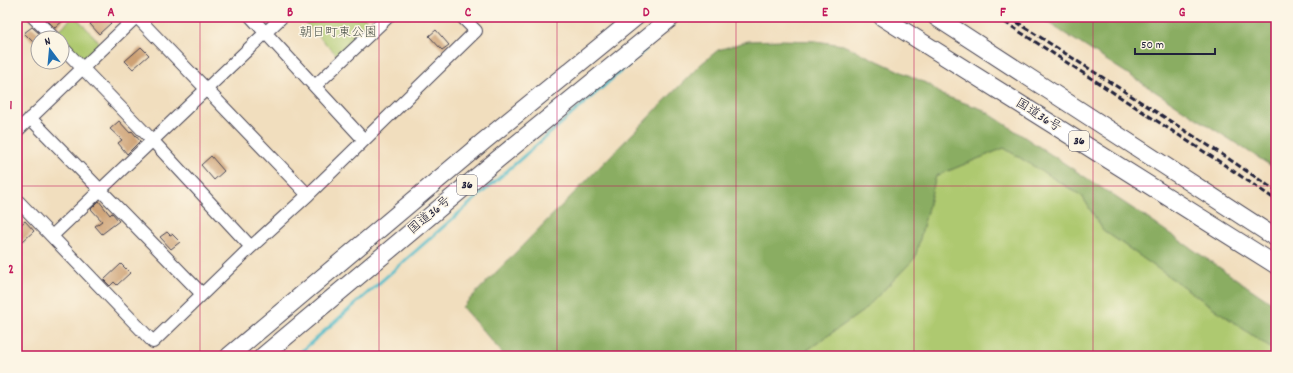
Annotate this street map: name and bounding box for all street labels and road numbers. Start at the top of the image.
street label: 国道36号 [1011,94,1065,138]
road number: 36 [1069,131,1089,151]
road number: 36 [457,175,477,195]
street label: 国道36号 [404,192,456,240]

